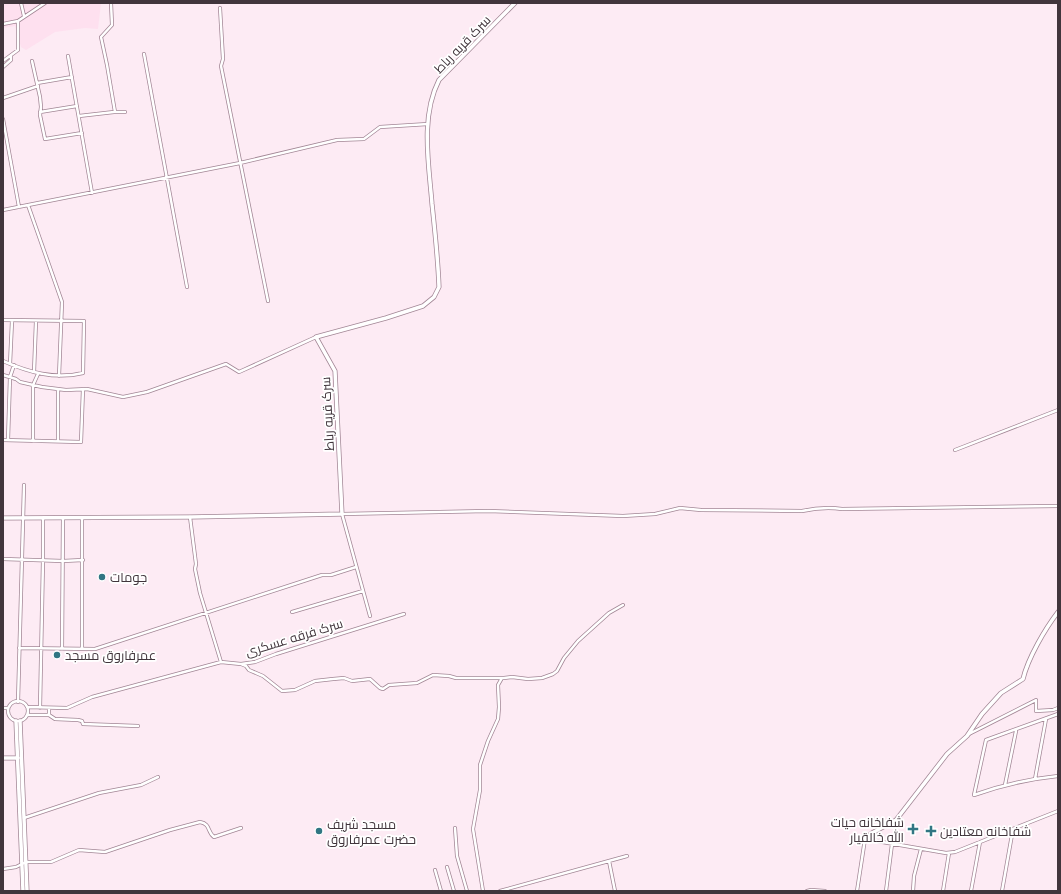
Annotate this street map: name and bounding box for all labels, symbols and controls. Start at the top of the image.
street label: سرک قریه رباط [430,11,494,77]
street label: سرک قریه رباط [316,376,338,452]
place label: جومات [110,568,147,586]
marker: جومات [97,572,107,582]
street label: سرک فرقه عسکری [243,614,345,660]
place label: عمرفاروق مسجد [65,646,156,664]
marker: عمرفاروق مسجد [52,650,62,660]
place label: شفاخانه حیات الله خالقیار [831,813,904,846]
place label: مسجد شریف حضرت عمرفاروق [327,815,416,848]
place label: شفاخانه معتادین [940,822,1031,840]
marker: شفاخانه حیات الله خالقیار [907,823,919,835]
marker: شفاخانه معتادین [925,825,937,837]
marker: مسجد شریف حضرت عمرفاروق [314,826,324,836]

